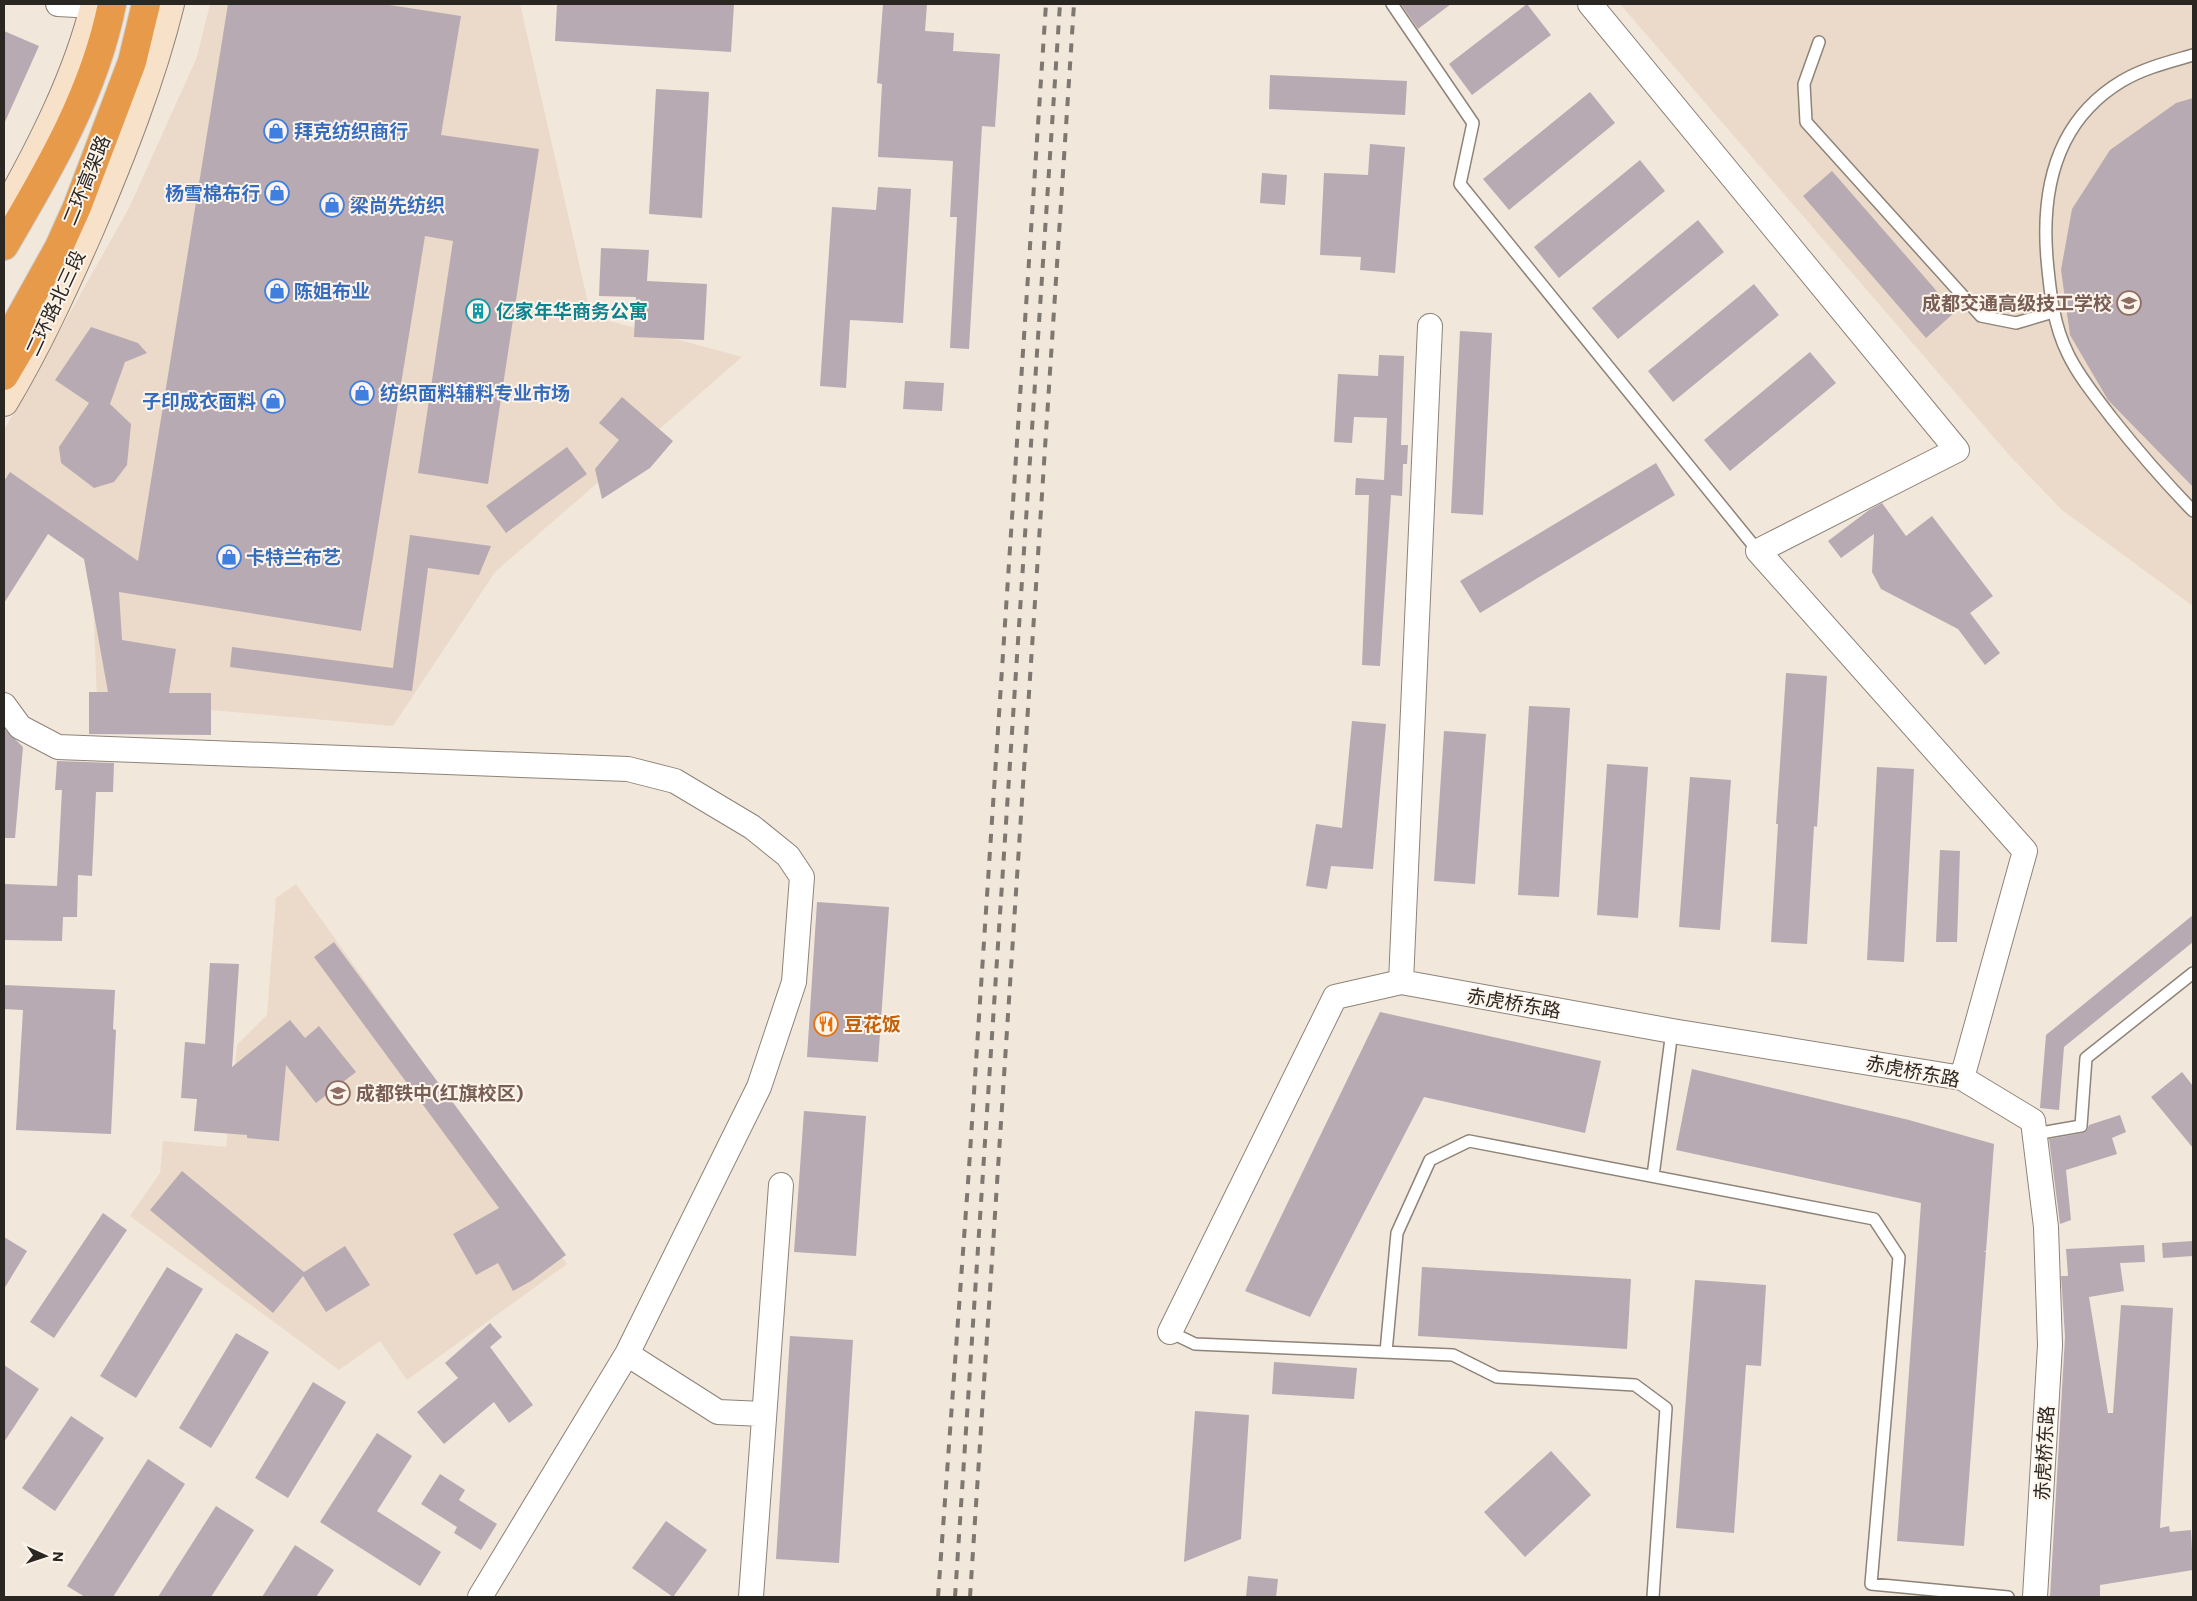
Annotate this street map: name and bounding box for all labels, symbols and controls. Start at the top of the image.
shop icon: 拜克纺织商行 [263,118,289,144]
place label: 拜克纺织商行 [294,119,408,142]
street label: 二环高架路 [57,131,114,228]
shop icon: 杨雪棉布行 [264,180,290,206]
place label: 杨雪棉布行 [165,181,260,204]
shop icon: 梁尚先纺织 [319,192,345,218]
place label: 梁尚先纺织 [350,193,445,216]
street label: 二环路北三段 [20,246,89,359]
shop icon: 陈姐布业 [264,278,290,304]
place label: 陈姐布业 [294,279,370,302]
school or university icon: 成都交通高级技工学校 [2116,290,2142,316]
place label: 成都交通高级技工学校 [1922,291,2112,314]
building icon: 亿家年华商务公寓 [465,298,491,324]
place label: 亿家年华商务公寓 [496,299,648,322]
shop icon: 纺织面料辅料专业市场 [349,380,375,406]
place label: 纺织面料辅料专业市场 [380,381,570,404]
shop icon: 子印成衣面料 [260,388,286,414]
place label: 子印成衣面料 [142,389,256,412]
shop icon: 卡特兰布艺 [216,544,242,570]
place label: 卡特兰布艺 [246,545,341,568]
street label: 赤虎桥东路 [1465,983,1563,1022]
restaurant icon: 豆花饭 [813,1011,839,1037]
place label: 豆花饭 [844,1012,901,1035]
street label: 赤虎桥东路 [1864,1050,1962,1091]
school or university icon: 成都铁中(红旗校区) [325,1080,351,1106]
place label: 成都铁中(红旗校区) [356,1081,524,1104]
street label: 赤虎桥东路 [2030,1405,2057,1501]
north arrow [20,1531,70,1581]
text: N [50,1551,67,1562]

